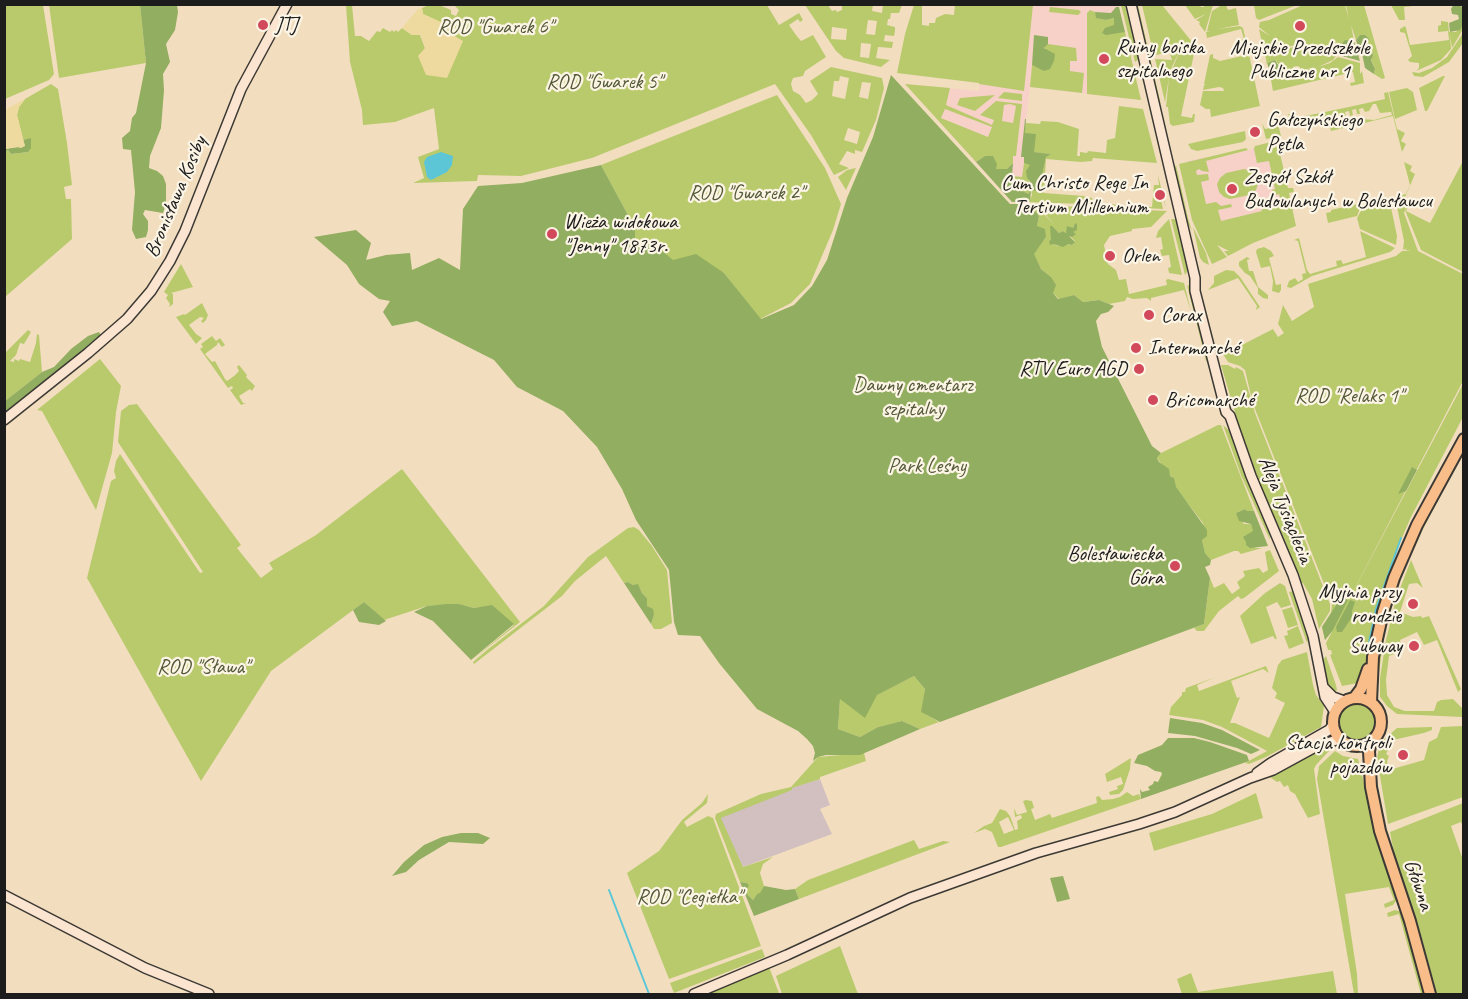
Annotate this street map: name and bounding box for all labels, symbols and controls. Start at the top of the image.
place label: JTJ [275,12,297,38]
park label: ROD "Gwarek 6" [437,14,553,40]
marker: JTJ [256,18,270,32]
marker: Miejskie Przedszkole Publiczne nr 1 [1293,19,1307,33]
place label: Ruiny boiska szpitalnego [1116,34,1204,84]
place label: Miejskie Przedszkole Publiczne nr 1 [1230,35,1370,85]
marker: Ruiny boiska szpitalnego [1097,52,1111,66]
park label: ROD "Gwarek 5" [546,69,662,95]
place label: Gałczyńskiego Pętla [1267,107,1362,157]
marker: Gałczyńskiego Pętla [1248,125,1262,139]
street label: Bronisława Kosiby [139,133,213,261]
place label: Zespół Szkół Budowlanych w Bolesławcu [1244,164,1432,214]
place label: Cum Christo Rege In Tertium Millennium [1001,170,1148,220]
park label: ROD "Gwarek 2" [688,180,804,206]
marker: Zespół Szkół Budowlanych w Bolesławcu [1225,182,1239,196]
marker: Cum Christo Rege In Tertium Millennium [1153,188,1167,202]
place label: Wieża widokowa "Jenny" 1873r. [564,209,677,259]
marker: Wieża widokowa "Jenny" 1873r. [545,227,559,241]
place label: Orlen [1122,243,1160,269]
marker: Orlen [1103,249,1117,263]
place label: Corax [1161,302,1202,328]
marker: Corax [1142,308,1156,322]
place label: Intermarché [1148,335,1239,361]
marker: Intermarché [1129,341,1143,355]
place label: RTV Euro AGD [1019,356,1127,382]
marker: RTV Euro AGD [1132,362,1146,376]
park label: Dawny cmentarz szpitalny [853,372,973,422]
park label: ROD "Relaks 1" [1295,383,1403,409]
place label: Bricomarché [1165,387,1254,413]
marker: Bricomarché [1146,393,1160,407]
park label: Park Leśny [888,453,966,479]
street label: Aleja Tysiąclecia [1252,453,1318,567]
place label: Bolesławiecka Góra [1068,541,1163,591]
marker: Bolesławiecka Góra [1168,559,1182,573]
place label: Myjnia przy rondzie [1318,579,1401,629]
marker: Myjnia przy rondzie [1406,597,1420,611]
place label: Subway [1349,633,1402,659]
marker: Subway [1407,639,1421,653]
park label: ROD "Sława" [157,654,249,680]
place label: Stacja kontroli pojazdów [1285,730,1391,780]
marker: Stacja kontroli pojazdów [1396,748,1410,762]
street label: Główna [1398,856,1438,914]
park label: ROD "Cegiełka" [636,884,742,910]

